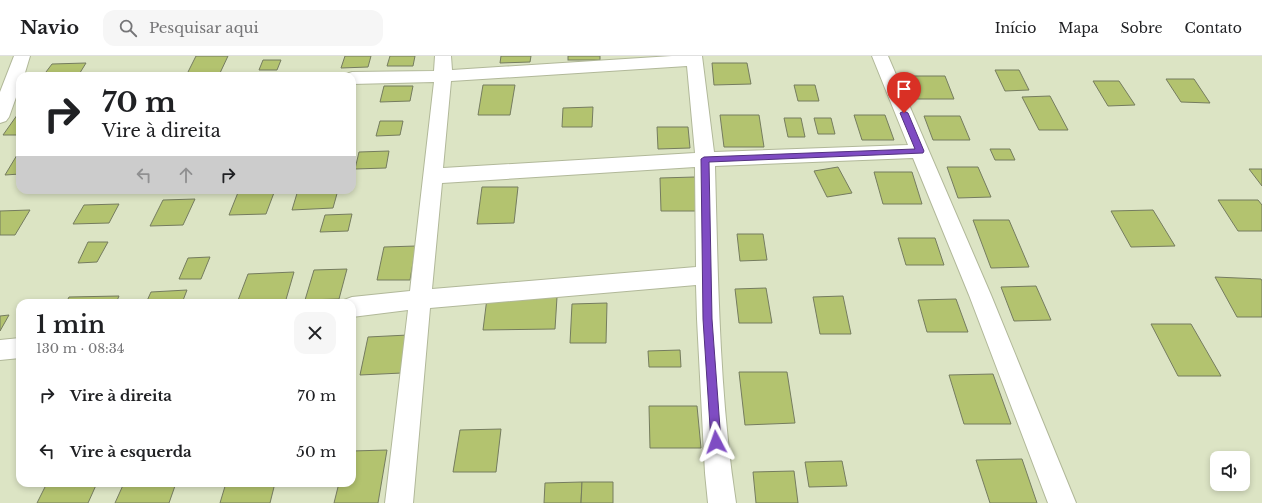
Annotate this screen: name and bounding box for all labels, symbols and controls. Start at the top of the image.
search box [103,10,383,46]
text: Navio [20,16,79,39]
icon: search [117,17,139,39]
text: Pesquisar aqui [149,18,259,37]
text: Início [995,19,1036,37]
text: Mapa [1058,19,1099,37]
text: Sobre [1121,19,1162,37]
text: Contato [1184,19,1242,37]
pin [887,72,921,113]
icon: arrive [893,78,915,100]
text: 70 m [102,85,176,120]
icon: right [36,88,88,140]
text: Vire à direita [102,120,221,142]
icon: left [133,164,155,186]
icon: ahead [175,164,197,186]
icon: right [217,164,239,186]
text: 1 min [36,310,105,339]
button: close [294,312,336,354]
text: 130 m · 08:34 [36,340,124,357]
icon: right [36,384,58,406]
text: Vire à direita [70,386,172,405]
text: 70 m [297,386,336,405]
position arrow [695,421,737,463]
icon: left [36,440,58,462]
text: Vire à esquerda [70,442,192,461]
text: 50 m [296,442,336,461]
map controls [1210,451,1250,491]
button: sound [1210,451,1250,491]

